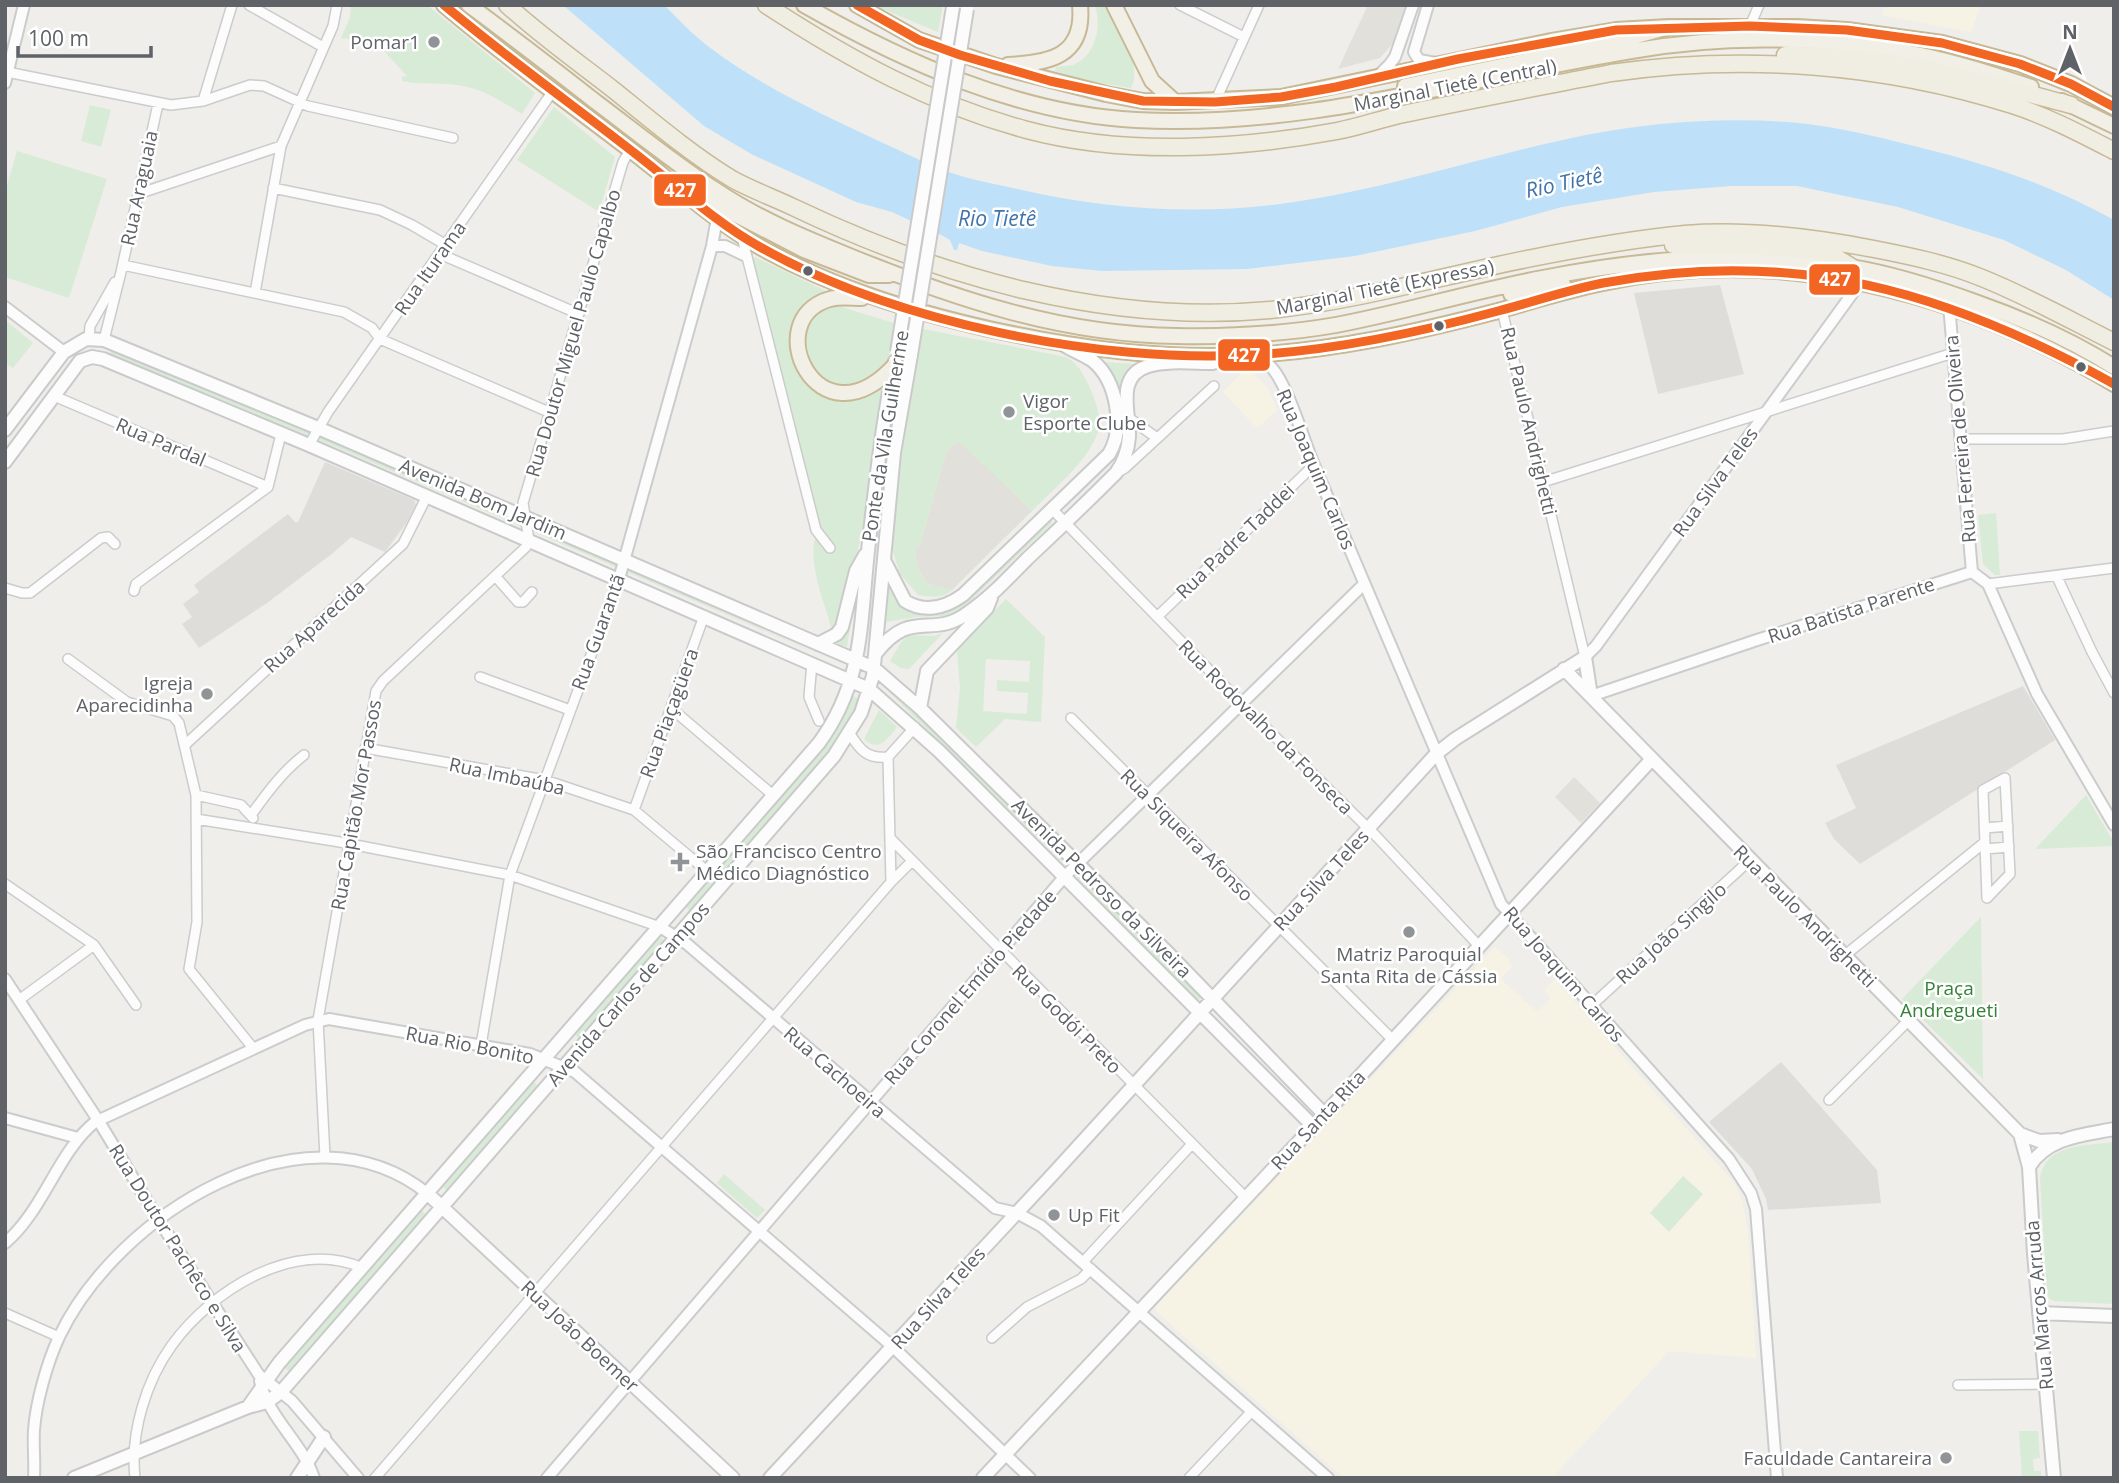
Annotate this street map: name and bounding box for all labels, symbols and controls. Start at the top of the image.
scale bar [18,14,150,58]
north arrow [2035,14,2105,84]
text: N [2062,19,2078,45]
text: 100 m [28,24,89,52]
place label: Pomar1 [350,29,420,55]
marker: Pomar1 [426,34,442,50]
street label: Marginal Tietê (Central) [1351,53,1559,117]
street label: Rua Araguaia [114,128,164,248]
water label: Rio Tietê [1523,160,1605,204]
line badge: 427 [653,173,707,207]
text: 427 [664,177,696,203]
street label: Rua Doutor Miguel Paulo Capalbo [519,186,627,480]
water label: Rio Tietê [958,204,1036,232]
street label: Rua Iturama [388,216,472,320]
street label: Marginal Tietê (Expressa) [1274,253,1496,321]
line badge: 427 [1808,263,1861,296]
unlabelled marker [801,264,815,278]
text: 427 [1819,266,1851,292]
unlabelled marker [1432,319,1446,333]
street label: Rua Paulo Andrighetti [1495,324,1563,518]
street label: Ponte da Vila Guilherme [855,328,915,544]
street label: Rua Ferreira de Oliveira [1938,334,1982,544]
line badge: 427 [1217,338,1271,372]
text: 427 [1228,342,1260,368]
unlabelled marker [2074,360,2088,374]
street label: Rua Joaquim Carlos [1270,385,1362,553]
place label: Vigor Esporte Clube [1023,388,1147,436]
marker: Vigor Esporte Clube [1001,404,1017,420]
street label: Rua Pardal [112,411,210,473]
street label: Rua Silva Teles [1666,422,1764,542]
street label: Avenida Bom Jardim [395,452,571,546]
street label: Rua Padre Taddei [1170,478,1300,604]
street label: Rua Guarantã [565,570,631,694]
street label: Rua Batista Parente [1764,571,1938,649]
street label: Rua Aparecida [258,574,370,678]
street label: Rua Rodovalho da Fonseca [1173,634,1359,820]
street label: Rua Piaçagüera [633,645,705,781]
place label: Igreja Aparecidinha [76,670,193,718]
marker: Igreja Aparecidinha [199,686,215,702]
street label: Rua Capitão Mor Passos [325,698,387,912]
street label: Rua Imbaúba [447,751,567,801]
street label: Rua Siqueira Afonso [1115,763,1259,907]
street label: Avenida Pedroso da Silveira [1006,792,1198,984]
street label: Rua Silva Teles [1267,824,1375,936]
place label: São Francisco Centro Médico Diagnóstico [696,838,882,886]
street label: Rua Paulo Andrighetti [1728,839,1882,993]
marker: São Francisco Centro Médico Diagnóstico [670,852,690,872]
street label: Rua João Singilo [1610,876,1732,990]
street label: Rua Coronel Emídio Piedade [878,884,1062,1090]
street label: Avenida Carlos de Campos [541,897,715,1091]
street label: Rua Joaquim Carlos [1498,901,1630,1047]
marker: Matriz Paroquial Santa Rita de Cássia [1401,924,1417,940]
place label: Matriz Paroquial Santa Rita de Cássia [1321,941,1497,989]
street label: Rua Godói Preto [1007,959,1127,1079]
park label: Praça Andregueti [1900,975,1998,1023]
street label: Rua Rio Bonito [404,1020,536,1070]
street label: Rua Cachoeira [778,1020,892,1124]
street label: Rua Santa Rita [1265,1064,1371,1176]
street label: Rua Doutor Pachêco e Silva [103,1139,253,1357]
place label: Up Fit [1068,1202,1120,1228]
marker: Up Fit [1046,1207,1062,1223]
street label: Rua Marcos Arruda [2019,1219,2059,1391]
street label: Rua Silva Teles [885,1241,991,1355]
street label: Rua João Boemer [515,1274,645,1398]
place label: Faculdade Cantareira [1744,1445,1932,1471]
marker: Faculdade Cantareira [1938,1450,1954,1466]

